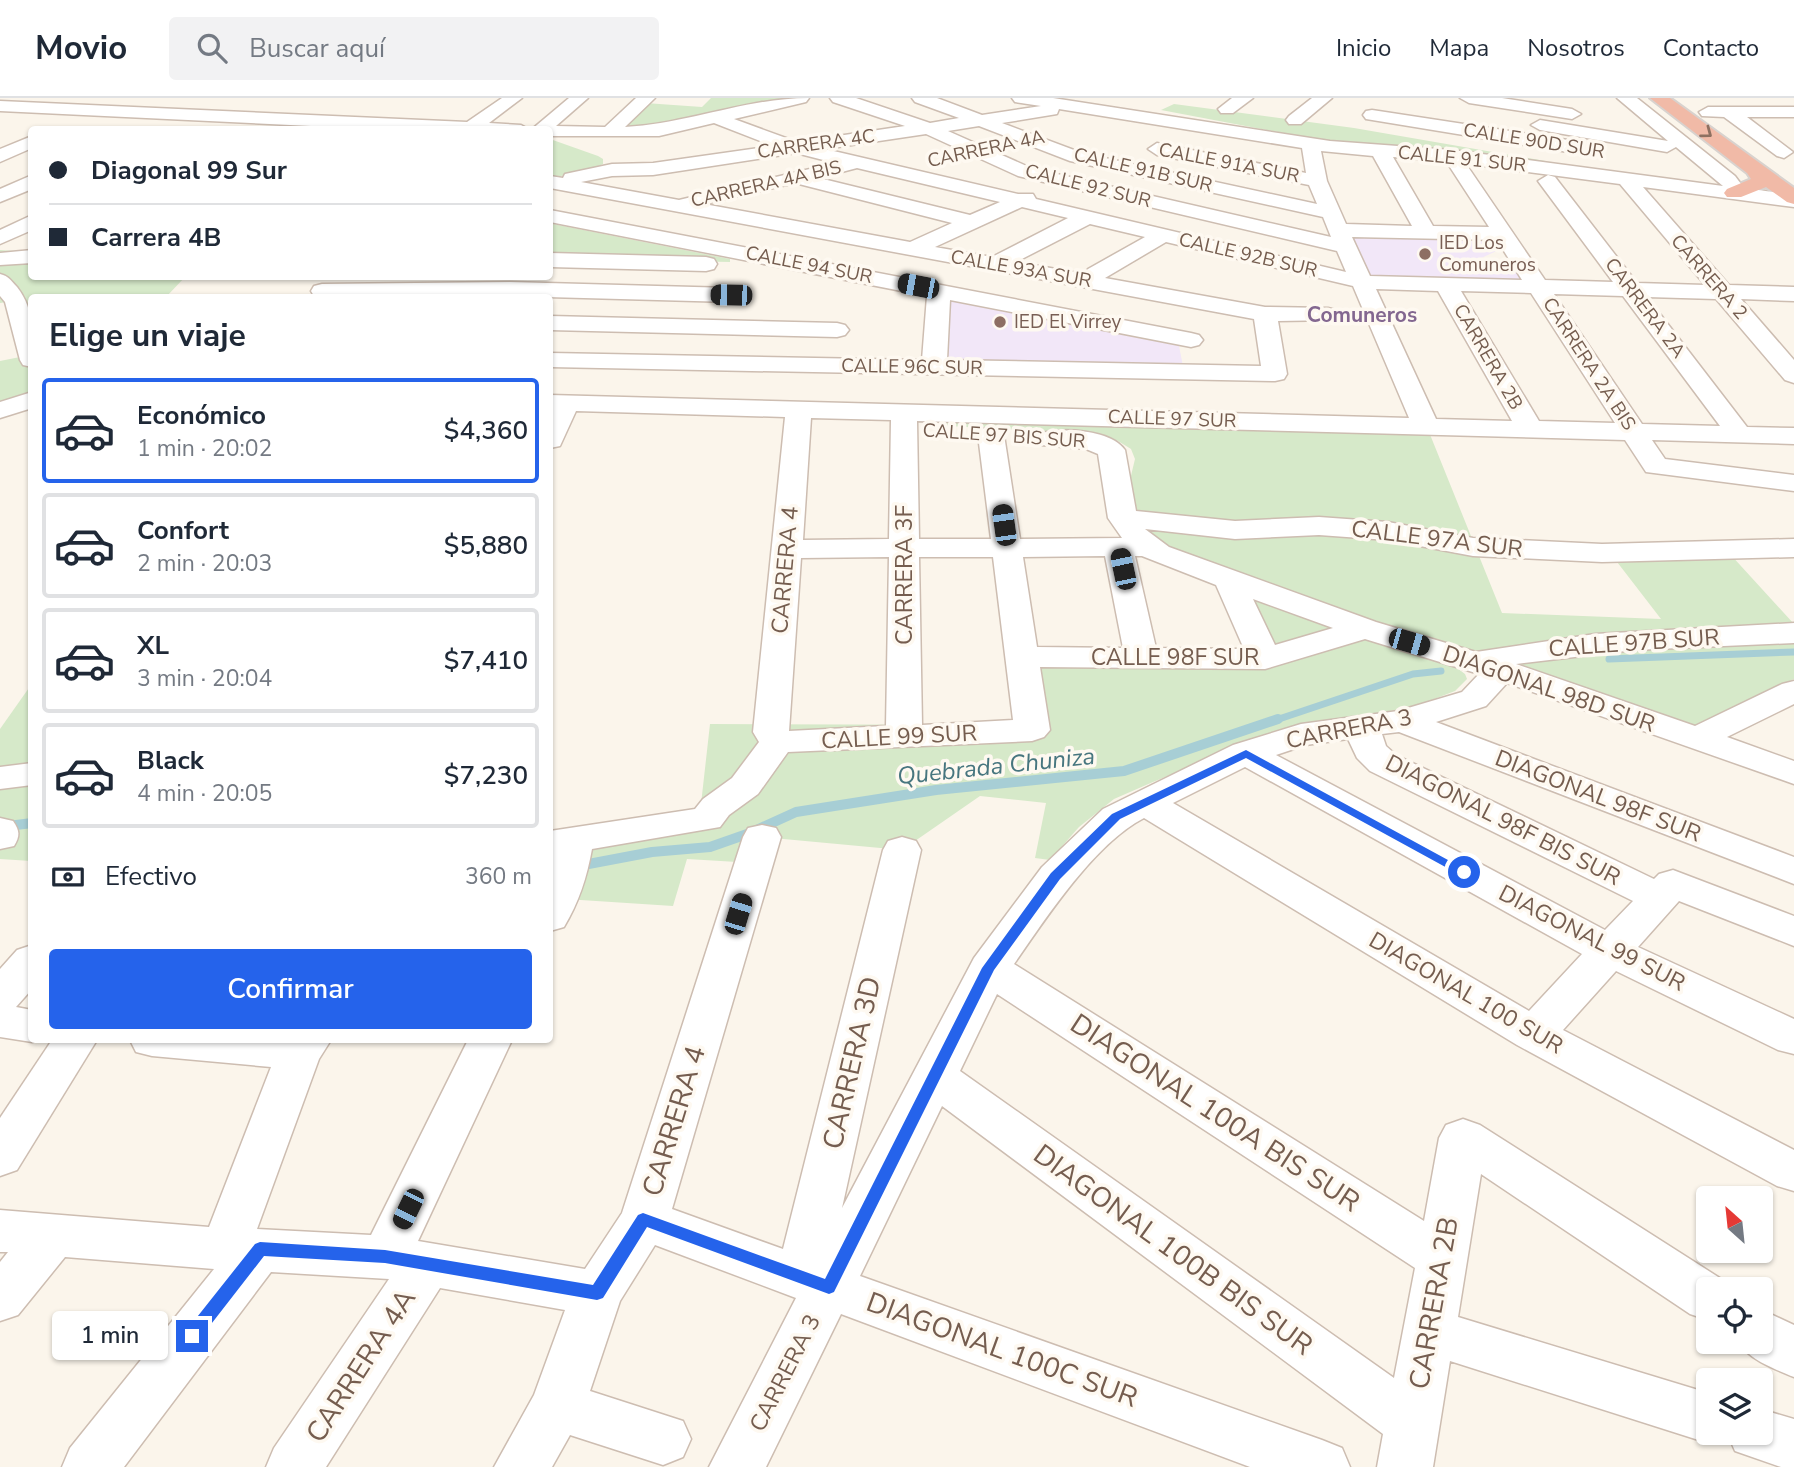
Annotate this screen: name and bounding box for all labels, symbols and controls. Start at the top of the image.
search box [169,17,659,80]
text: Movio [35,26,127,71]
icon: search [193,29,231,67]
text: Buscar aquí [249,31,385,66]
text: Inicio [1336,32,1391,64]
text: Mapa [1429,32,1489,64]
text: Nosotros [1527,32,1625,64]
text: Contacto [1663,32,1759,64]
street label: CALLE 90D SUR [1461,117,1607,165]
street label: CARRERA 4C [756,123,876,165]
street label: CARRERA 4A [925,124,1047,174]
one-way arrow [1699,125,1712,138]
street label: CALLE 91A SUR [1156,137,1302,189]
street label: CALLE 91 SUR [1397,139,1528,179]
street label: CALLE 91B SUR [1071,141,1215,199]
text: Diagonal 99 Sur [91,153,287,188]
street label: CARRERA 4A BIS [688,154,844,214]
street label: CALLE 92 SUR [1022,158,1154,214]
text: Carrera 4B [91,220,221,255]
street label: CALLE 92B SUR [1176,226,1320,284]
street label: CARRERA 2 [1665,229,1753,325]
place label: IED Los Comuneros [1439,230,1536,278]
street label: CALLE 94 SUR [743,240,875,290]
street label: CALLE 93A SUR [948,244,1094,294]
marker: IED Los Comuneros [1417,246,1433,262]
street label: CARRERA 2A [1599,253,1691,364]
car [896,272,941,300]
car [710,284,753,306]
street label: CARRERA 2A BIS [1536,293,1642,435]
street label: CARRERA 2B [1447,299,1529,415]
district label: Comuneros [1307,301,1417,329]
place label: IED El Virrey [1014,309,1121,335]
text: Elige un viaje [49,314,246,357]
marker: IED El Virrey [992,314,1008,330]
street label: CALLE 96C SUR [841,353,983,381]
text: Económico [137,398,266,433]
icon: car [53,399,116,462]
street label: CALLE 97 SUR [1107,404,1237,434]
text: $4,360 [444,413,528,448]
street label: CALLE 97 BIS SUR [922,417,1087,455]
text: 1 min · 20:02 [137,433,272,464]
car [991,503,1018,547]
street label: CARRERA 3F [889,504,920,645]
street label: CARRERA 4 [764,505,806,635]
text: Confort [137,513,229,548]
street label: CALLE 97A SUR [1349,513,1525,565]
icon: car [53,514,116,577]
text: $5,880 [444,528,528,563]
car [1109,546,1138,592]
text: 2 min · 20:03 [137,548,272,579]
street label: CALLE 97B SUR [1547,622,1721,664]
car [1386,626,1433,658]
text: XL [137,628,169,663]
icon: car [53,629,116,692]
street label: DIAGONAL 98D SUR [1439,638,1659,740]
street label: CALLE 98F SUR [1091,642,1259,673]
text: $7,410 [444,643,528,678]
text: 3 min · 20:04 [137,663,272,694]
street label: CARRERA 3 [1283,702,1415,756]
street label: CALLE 99 SUR [820,717,978,757]
water label: Quebrada Chuniza [895,740,1097,792]
street label: DIAGONAL 98F SUR [1491,742,1705,850]
text: Black [137,743,204,778]
icon: car [53,744,116,807]
street label: DIAGONAL 98F BIS SUR [1380,747,1626,893]
text: $7,230 [444,758,528,793]
text: 4 min · 20:05 [137,778,272,809]
route start [1448,856,1480,888]
icon: cash [49,858,87,896]
text: Efectivo [105,859,197,894]
text: 360 m [465,861,532,892]
street label: DIAGONAL 99 SUR [1493,877,1691,999]
car [722,891,755,937]
street label: DIAGONAL 100 SUR [1363,925,1569,1061]
button: Confirmar [49,949,532,1029]
street label: CARRERA 3D [814,973,890,1153]
street label: DIAGONAL 100A BIS SUR [1063,1005,1367,1221]
street label: CARRERA 4 [633,1041,715,1201]
street label: DIAGONAL 100B BIS SUR [1026,1136,1320,1364]
car [390,1186,427,1232]
north arrow [1696,1186,1773,1264]
map controls [1696,1186,1773,1445]
street label: CARRERA 2B [1400,1214,1468,1392]
button: locate [1696,1277,1773,1354]
street label: CARRERA 4A [297,1282,425,1450]
street label: DIAGONAL 100C SUR [861,1283,1143,1417]
street label: CARRERA 3 [742,1309,828,1437]
callout: 1 min [52,1312,168,1360]
text: 1 min [81,1320,139,1351]
route end [176,1320,208,1352]
button: layers [1696,1368,1773,1445]

